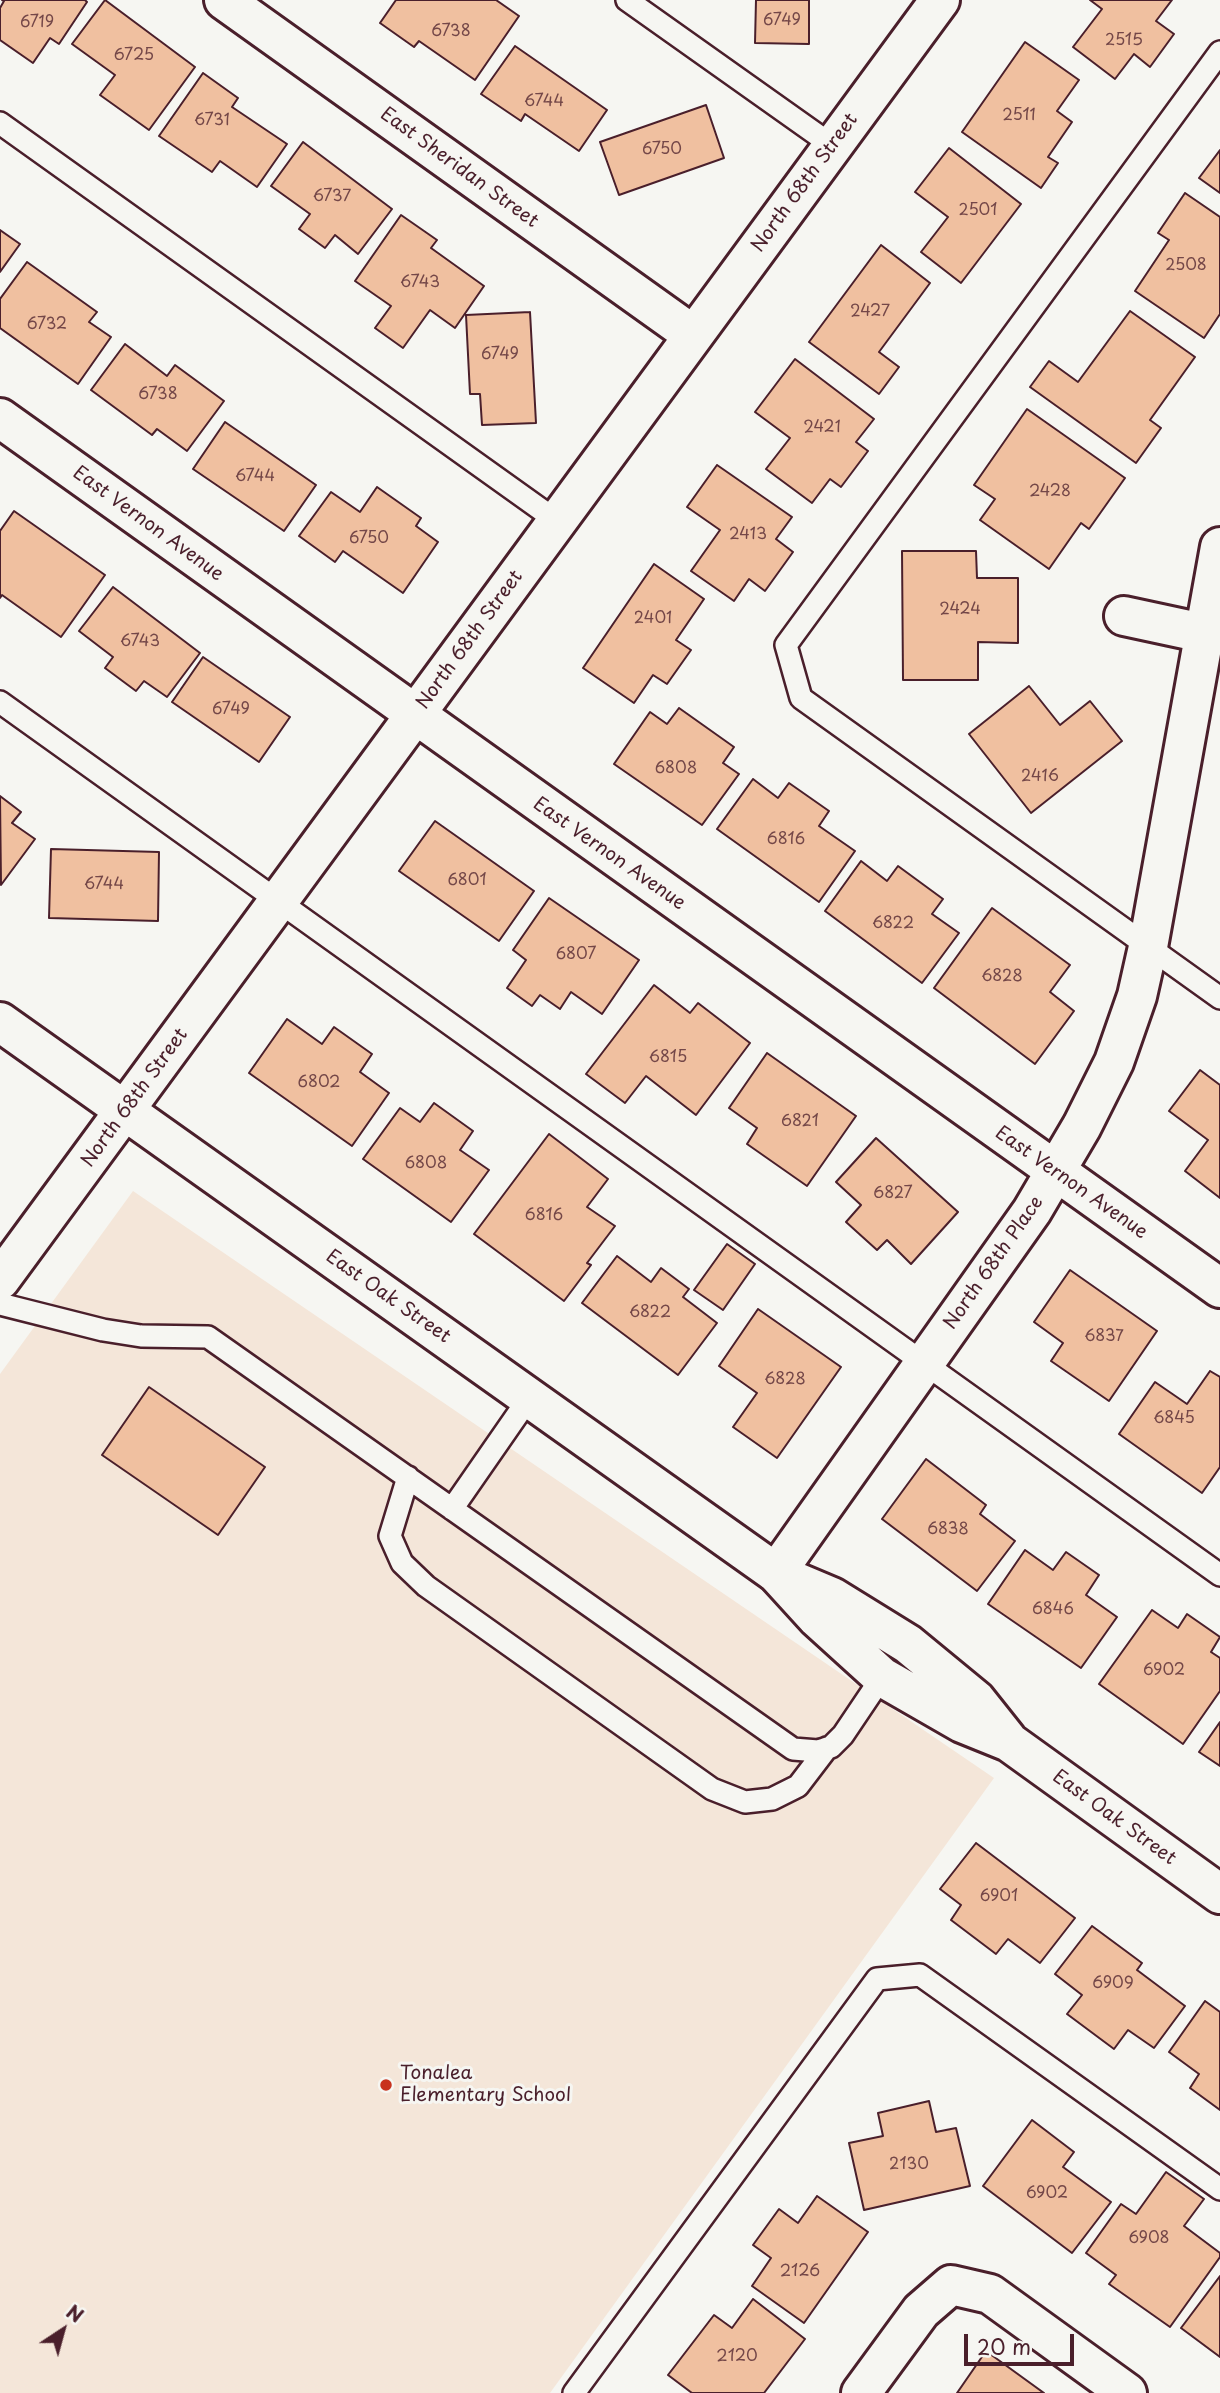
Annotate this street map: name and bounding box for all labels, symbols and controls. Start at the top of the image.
house number: 6749 [763,11,801,31]
house number: 6719 [20,13,54,33]
house number: 6738 [431,22,471,42]
house number: 2515 [1105,31,1143,51]
house number: 6725 [114,46,154,66]
house number: 6744 [524,92,564,112]
street label: East Sheridan Street [376,103,542,233]
house number: 2511 [1002,106,1036,126]
street label: North 68th Street [747,109,863,257]
house number: 6731 [194,111,230,131]
house number: 6750 [642,140,682,160]
house number: 6737 [313,187,351,207]
house number: 2501 [959,201,997,221]
house number: 2508 [1165,256,1207,276]
house number: 6743 [400,273,440,293]
house number: 2427 [850,302,890,322]
house number: 6732 [27,315,67,335]
house number: 6749 [481,345,519,365]
house number: 6738 [138,385,178,405]
house number: 2421 [803,418,841,438]
street label: East Vernon Avenue [68,462,228,586]
house number: 6744 [235,467,275,487]
house number: 2428 [1029,482,1071,502]
house number: 2413 [729,525,767,545]
house number: 6750 [349,529,389,549]
street label: North 68th Street [412,566,528,714]
house number: 2424 [939,600,981,620]
house number: 2401 [634,609,672,629]
house number: 6743 [120,632,160,652]
house number: 6749 [212,700,250,720]
house number: 6808 [655,759,697,779]
house number: 2416 [1021,767,1059,787]
street label: East Vernon Avenue [528,793,690,915]
house number: 6816 [767,830,805,850]
house number: 6801 [447,871,487,891]
house number: 6744 [84,875,124,895]
house number: 6822 [872,914,914,934]
house number: 6807 [556,945,596,965]
house number: 6828 [981,967,1023,987]
street label: North 68th Street [77,1024,193,1172]
house number: 6815 [649,1048,687,1068]
house number: 6802 [298,1073,340,1093]
house number: 6821 [781,1112,819,1132]
street label: East Vernon Avenue [990,1122,1152,1244]
house number: 6808 [405,1154,447,1174]
house number: 6827 [873,1184,913,1204]
street label: North 68th Place [939,1192,1049,1334]
house number: 6816 [525,1206,563,1226]
street label: East Oak Street [321,1245,455,1349]
house number: 6822 [629,1303,671,1323]
house number: 6837 [1084,1327,1124,1347]
house number: 6828 [764,1370,806,1390]
house number: 6845 [1153,1409,1195,1429]
house number: 6838 [927,1520,969,1540]
house number: 6846 [1032,1600,1074,1620]
house number: 6902 [1143,1661,1185,1681]
street label: East Oak Street [1048,1766,1180,1870]
house number: 6901 [980,1887,1018,1907]
house number: 6909 [1092,1974,1134,1994]
place label: Tonalea Elementary School [400,2063,571,2107]
marker: Tonalea Elementary School [378,2077,394,2093]
house number: 2130 [889,2155,929,2175]
house number: 6902 [1026,2184,1068,2204]
house number: 6908 [1128,2229,1170,2249]
house number: 2126 [780,2262,820,2282]
north arrow [28,2295,98,2365]
text: N [61,2297,90,2329]
scale bar [968,2320,1078,2364]
text: 20 m [977,2330,1031,2362]
house number: 2120 [716,2347,758,2367]

